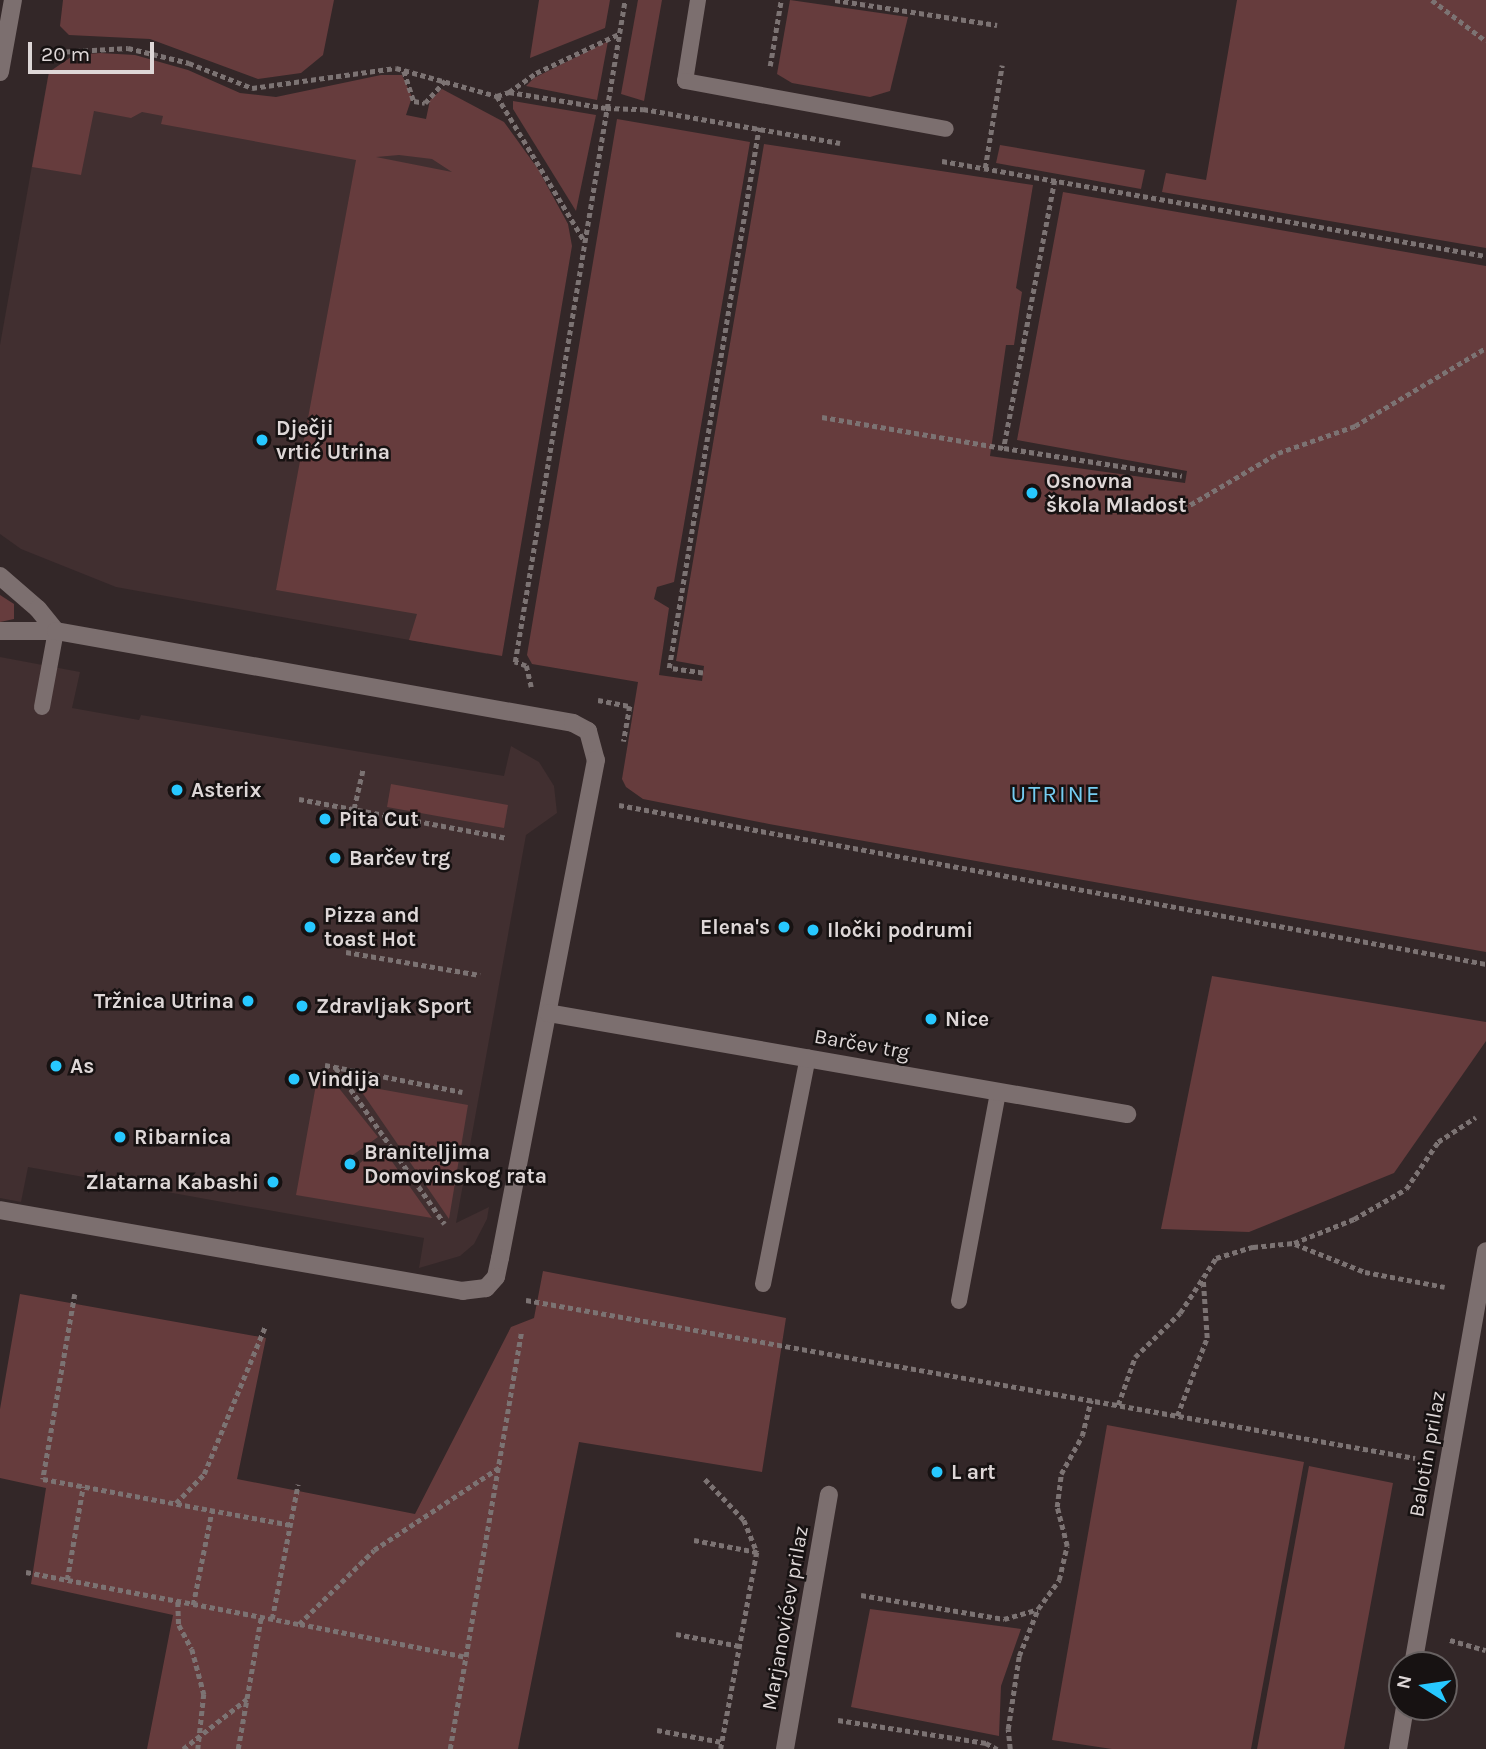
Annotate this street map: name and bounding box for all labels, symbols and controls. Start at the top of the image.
scale bar [32,28,158,72]
text: 20 m [41,42,90,66]
place label: Dječji vrtić Utrina [276,415,390,465]
marker: Dječji vrtić Utrina [254,432,270,448]
place label: Osnovna škola Mladost [1046,468,1187,518]
marker: Osnovna škola Mladost [1024,485,1040,501]
place label: Asterix [191,777,261,803]
district label: UTRINE [1011,781,1101,809]
marker: Asterix [169,782,185,798]
place label: Pita Cut [339,806,419,832]
marker: Pita Cut [317,811,333,827]
place label: Barčev trg [349,845,450,871]
marker: Barčev trg [327,850,343,866]
place label: Pizza and toast Hot [324,902,420,952]
place label: Elena's [700,914,770,940]
place label: Iločki podrumi [827,917,973,943]
marker: Pizza and toast Hot [302,919,318,935]
marker: Elena's [776,919,792,935]
marker: Iločki podrumi [805,922,821,938]
place label: Tržnica Utrina [94,988,234,1014]
marker: Tržnica Utrina [240,993,256,1009]
place label: Zdravljak Sport [316,993,472,1019]
marker: Zdravljak Sport [294,998,310,1014]
place label: Nice [945,1006,989,1032]
marker: Nice [923,1011,939,1027]
street label: Barčev trg [812,1023,912,1065]
place label: As [70,1053,94,1079]
marker: As [48,1058,64,1074]
place label: Vindija [308,1066,380,1092]
marker: Vindija [286,1071,302,1087]
place label: Ribarnica [134,1124,231,1150]
marker: Ribarnica [112,1129,128,1145]
place label: Braniteljima Domovinskog rata [364,1139,547,1189]
marker: Braniteljima Domovinskog rata [342,1156,358,1172]
place label: Zlatarna Kabashi [85,1169,259,1195]
marker: Zlatarna Kabashi [265,1174,281,1190]
street label: Balotin prilaz [1404,1389,1450,1519]
place label: L art [951,1459,995,1485]
marker: L art [929,1464,945,1480]
street label: Marjanovićev prilaz [756,1524,814,1712]
north arrow [1388,1651,1458,1721]
text: N [1392,1673,1417,1691]

